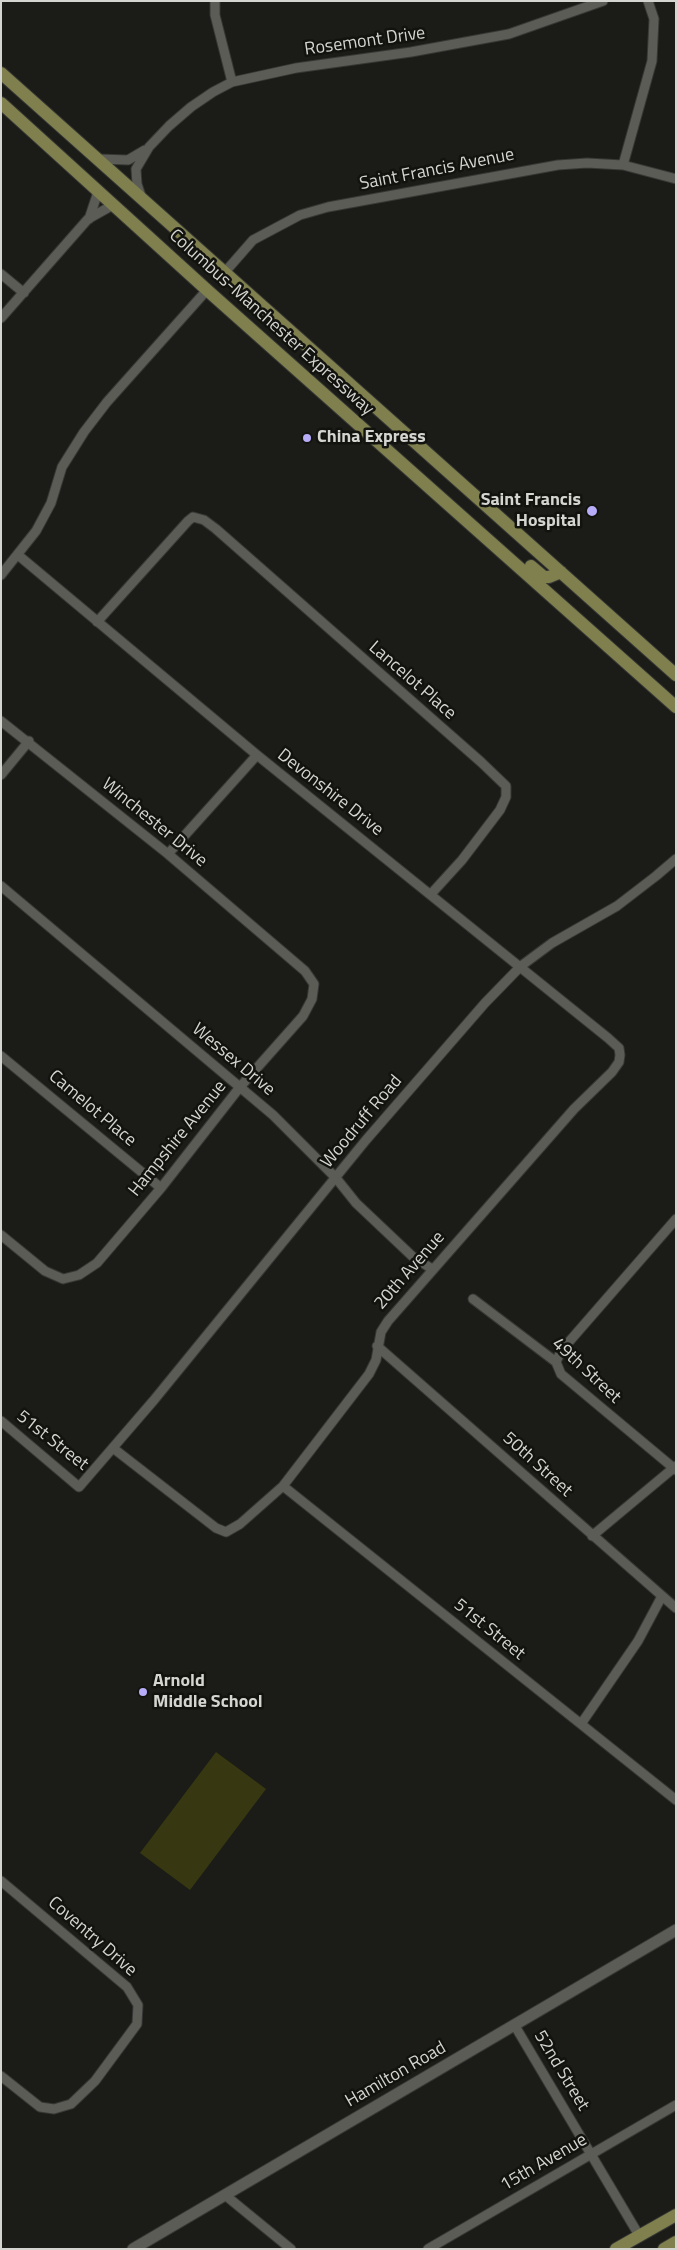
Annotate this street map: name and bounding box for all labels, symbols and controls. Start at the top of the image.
street label: Rosemont Drive [303,23,427,61]
street label: Saint Francis Avenue [358,144,516,196]
street label: Columbus-Manchester Expressway [164,225,378,421]
place label: China Express [317,427,426,449]
marker: China Express [301,432,313,444]
place label: Saint Francis Hospital [481,490,581,532]
marker: Saint Francis Hospital [585,504,599,518]
street label: Lancelot Place [364,637,460,725]
street label: Devonshire Drive [273,745,387,841]
street label: Winchester Drive [97,774,211,872]
street label: Wessex Drive [187,1019,279,1101]
street label: Camelot Place [44,1066,140,1152]
street label: Woodruff Road [317,1071,407,1173]
street label: Hampshire Avenue [125,1077,231,1201]
street label: 20th Avenue [370,1228,450,1314]
street label: 49th Street [547,1334,625,1408]
street label: 51st Street [12,1406,92,1476]
street label: 50th Street [498,1428,576,1502]
street label: 51st Street [449,1595,529,1665]
place label: Arnold Middle School [153,1671,263,1714]
marker: Arnold Middle School [137,1686,149,1698]
street label: Coventry Drive [43,1893,141,1981]
street label: 52nd Street [529,2027,593,2115]
street label: Hamilton Road [342,2037,450,2113]
street label: 15th Avenue [497,2130,591,2196]

